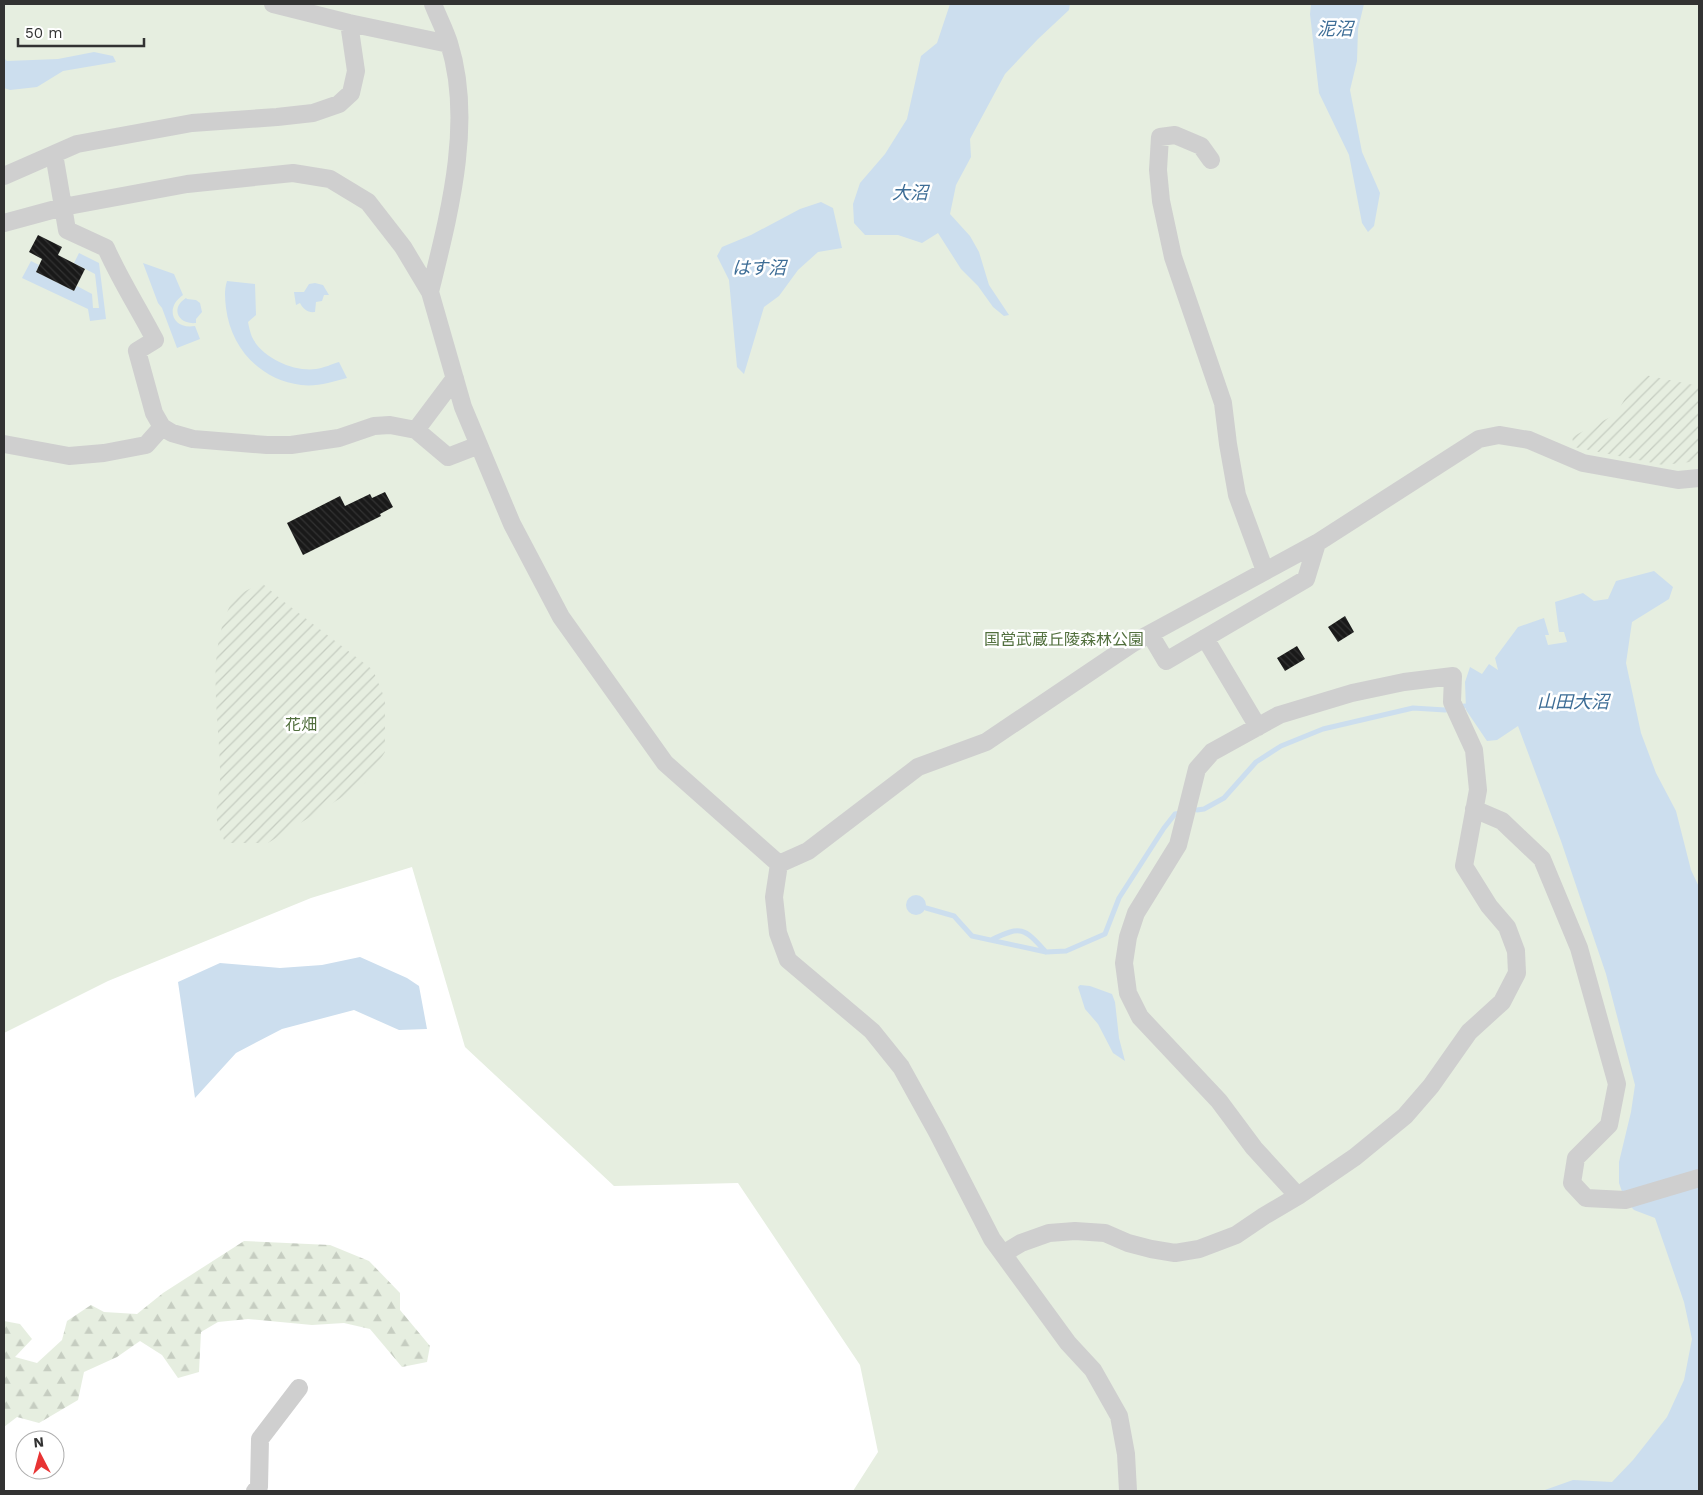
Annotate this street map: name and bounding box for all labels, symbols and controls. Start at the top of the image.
scale bar [18,15,144,47]
water label: 泥沼 [1317,18,1356,39]
text: 50 m [25,24,62,42]
water label: 大沼 [892,182,931,203]
water label: はす沼 [732,257,789,278]
park label: 国営武蔵丘陵森林公園 [984,630,1144,649]
water label: 山田大沼 [1537,691,1612,712]
park label: 花畑 [285,715,317,734]
north arrow [15,1430,65,1480]
text: N [33,1434,45,1451]

